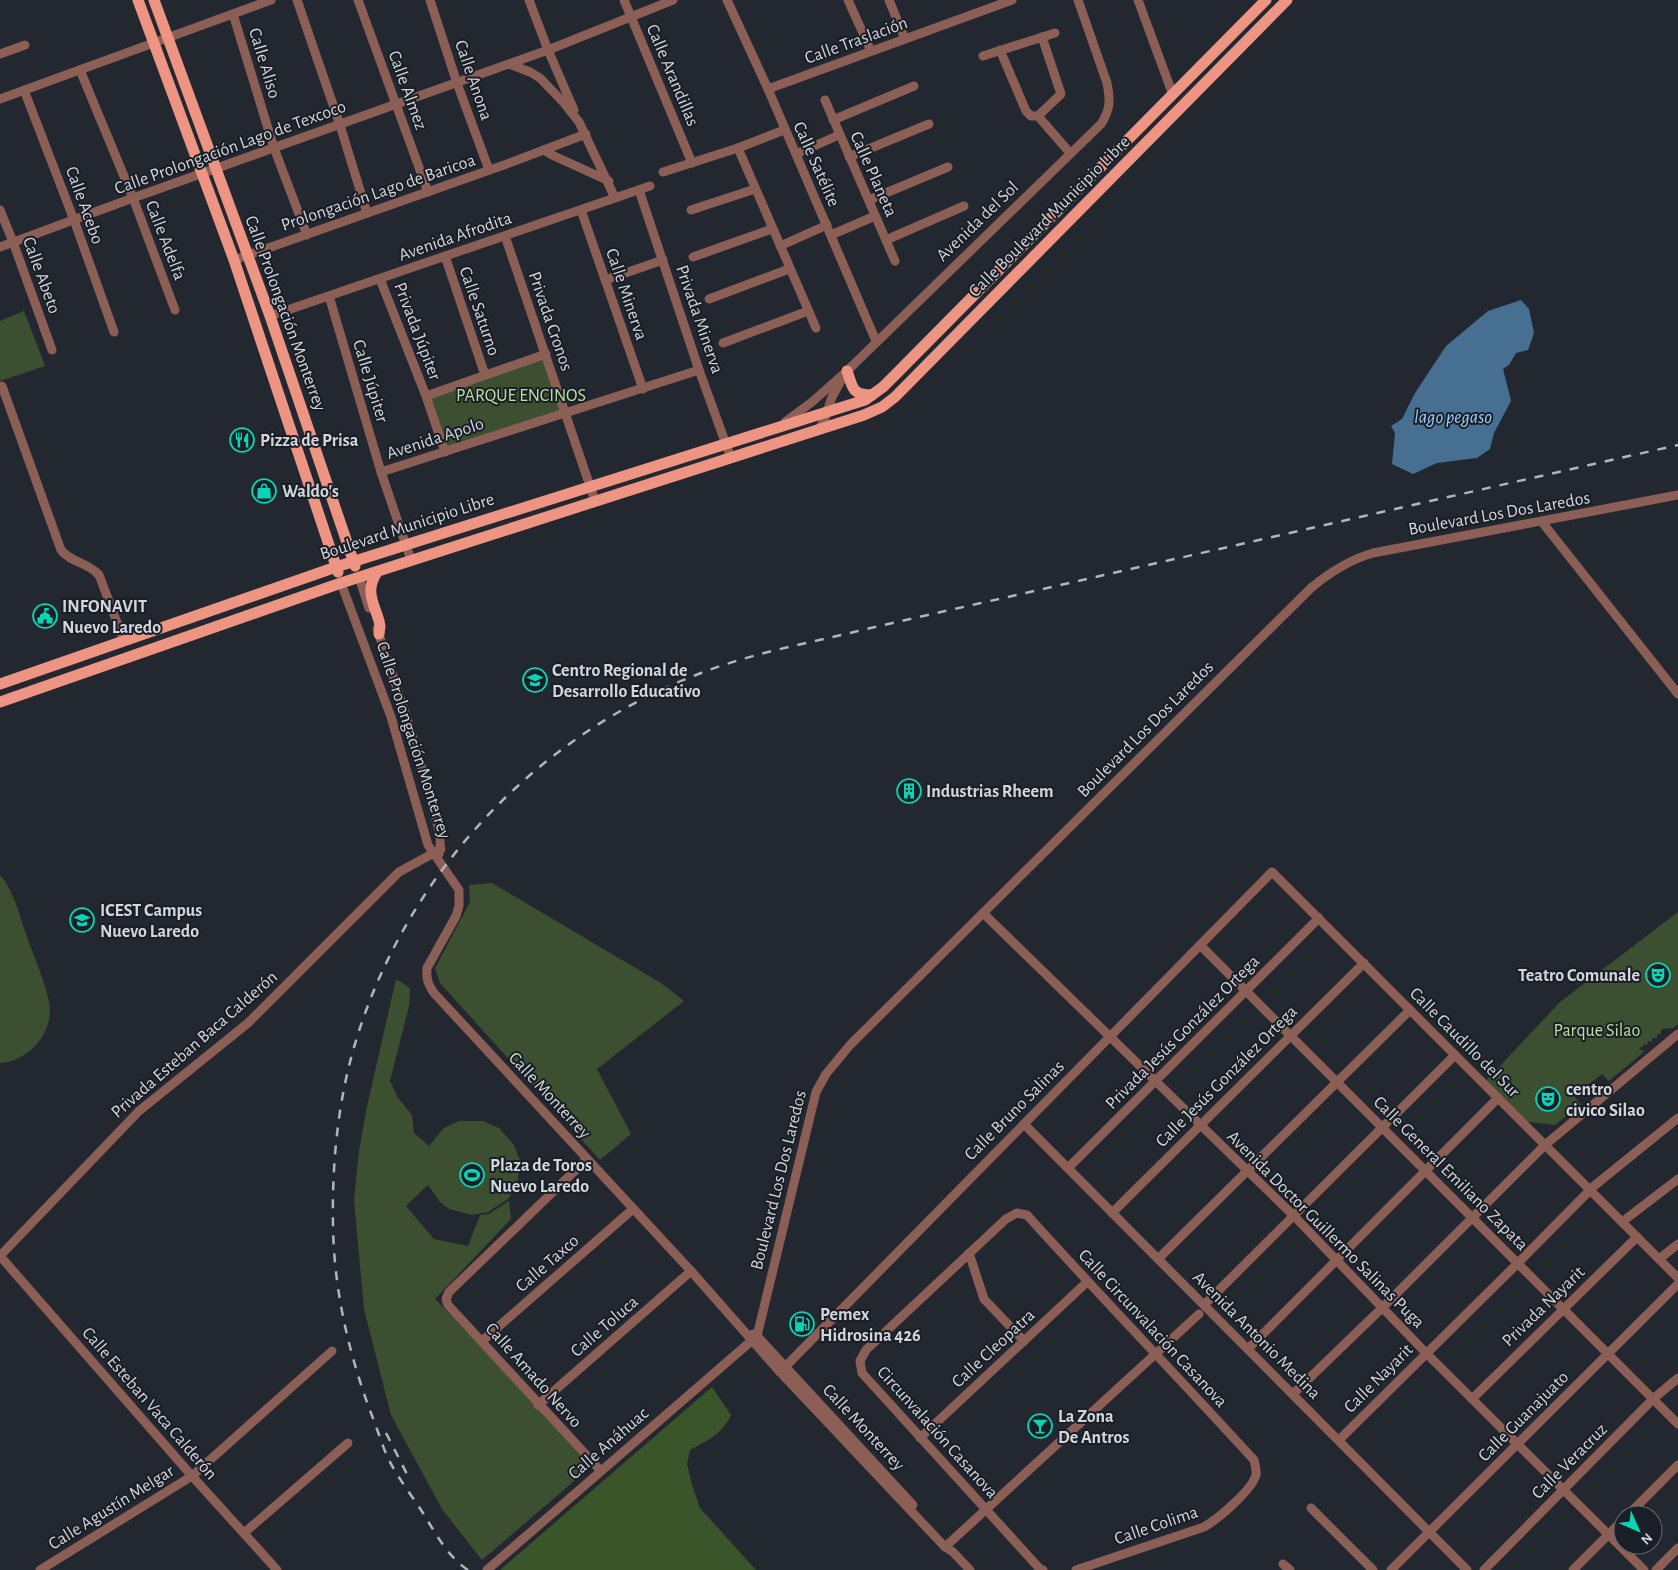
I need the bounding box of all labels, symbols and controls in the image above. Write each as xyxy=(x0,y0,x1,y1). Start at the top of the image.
street label: Calle Traslación xyxy=(802,14,910,68)
street label: Calle Arandillas xyxy=(643,22,702,129)
street label: Calle Aliso xyxy=(245,26,283,101)
street label: Calle Anona xyxy=(451,38,495,123)
street label: Calle Almez xyxy=(384,48,430,132)
street label: Calle Prolongación Lago de Texcoco xyxy=(112,98,349,198)
street label: Calle Satélite xyxy=(789,119,843,209)
street label: Calle Planeta xyxy=(846,129,900,220)
street label: Calle Boulevard Municipio Libre xyxy=(966,133,1134,301)
street label: Prolongación Lago de Baricoa xyxy=(279,151,478,235)
street label: Calle Acebo xyxy=(62,164,106,247)
street label: Avenida del Sol xyxy=(933,178,1022,265)
street label: Calle Adelfa xyxy=(142,198,188,283)
street label: Avenida Afrodita xyxy=(397,209,514,265)
street label: Calle Prolongación Monterrey xyxy=(241,213,329,414)
street label: Calle Abeto xyxy=(19,235,63,316)
street label: Calle Minerva xyxy=(602,246,650,342)
street label: Privada Minerva xyxy=(672,263,726,376)
street label: Calle Saturno xyxy=(455,264,503,358)
street label: Privada Cronos xyxy=(525,269,575,373)
street label: Privada Júpiter xyxy=(390,280,444,383)
street label: Calle Júpiter xyxy=(349,338,391,425)
park label: PARQUE ENCINOS xyxy=(456,387,586,405)
water label: lago pegaso xyxy=(1414,408,1492,427)
street label: Avenida Apolo xyxy=(384,415,486,463)
restaurant icon: Pizza de Prisa xyxy=(229,427,255,453)
place label: Pizza de Prisa xyxy=(260,432,359,450)
shop icon: Waldo's xyxy=(251,478,277,504)
place label: Waldo's xyxy=(282,483,339,501)
street label: Boulevard Los Dos Laredos xyxy=(1407,489,1591,539)
street label: Boulevard Municipio Libre xyxy=(318,490,497,564)
place label: INFONAVIT Nuevo Laredo xyxy=(62,598,161,637)
public building icon: INFONAVIT Nuevo Laredo xyxy=(32,603,58,629)
street label: Calle Prolongación Monterrey xyxy=(373,639,454,841)
street label: Boulevard Los Dos Laredos xyxy=(1074,658,1217,801)
place label: Centro Regional de Desarrollo Educativo xyxy=(552,662,701,701)
school or university icon: Centro Regional de Desarrollo Educativo xyxy=(522,667,548,693)
building icon: Industrias Rheem xyxy=(896,778,922,804)
place label: Industrias Rheem xyxy=(926,783,1053,801)
place label: ICEST Campus Nuevo Laredo xyxy=(100,902,202,941)
school or university icon: ICEST Campus Nuevo Laredo xyxy=(69,907,95,933)
street label: Privada Jesús González Ortega xyxy=(1102,952,1263,1113)
theatre icon: Teatro Comunale xyxy=(1645,962,1671,988)
place label: Teatro Comunale xyxy=(1518,967,1640,985)
street label: Privada Esteban Baca Calderón xyxy=(108,968,281,1122)
street label: Calle Caudillo del Sur xyxy=(1406,984,1523,1101)
street label: Calle Jesús González Ortega xyxy=(1153,1003,1301,1151)
park label: Parque Silao xyxy=(1554,1022,1641,1040)
street label: Calle Monterrey xyxy=(505,1049,594,1143)
street label: Calle Bruno Salinas xyxy=(961,1057,1068,1164)
place label: centro civico Silao xyxy=(1566,1081,1645,1120)
theatre icon: centro civico Silao xyxy=(1535,1086,1561,1112)
street label: Boulevard Los Dos Laredos xyxy=(748,1089,810,1272)
street label: Calle General Emiliano Zapata xyxy=(1370,1093,1531,1254)
street label: Avenida Doctor Guillermo Salinas Puga xyxy=(1223,1127,1428,1332)
place label: Plaza de Toros Nuevo Laredo xyxy=(490,1157,592,1196)
sports icon: Plaza de Toros Nuevo Laredo xyxy=(459,1162,485,1188)
street label: Calle Taxco xyxy=(513,1232,583,1296)
street label: Calle Circunvalación Casanova xyxy=(1074,1246,1230,1411)
street label: Privada Nayarit xyxy=(1499,1263,1589,1350)
street label: Avenida Antonio Medina xyxy=(1189,1268,1324,1403)
street label: Calle Toluca xyxy=(567,1293,642,1361)
place label: Pemex Hidrosina 426 xyxy=(820,1306,921,1345)
street label: Calle Cleopatra xyxy=(949,1306,1039,1391)
fuel station icon: Pemex Hidrosina 426 xyxy=(789,1311,815,1337)
street label: Calle Amado Nervo xyxy=(482,1320,585,1432)
street label: Calle Esteban Vaca Calderón xyxy=(78,1324,220,1483)
street label: Calle Nayarit xyxy=(1341,1341,1417,1417)
street label: Circunvalación Casanova xyxy=(873,1363,1001,1502)
street label: Calle Guanajuato xyxy=(1475,1368,1573,1465)
street label: Calle Monterrey xyxy=(819,1381,908,1475)
street label: Calle Anáhuac xyxy=(565,1404,652,1483)
place label: La Zona De Antros xyxy=(1058,1408,1129,1447)
bar icon: La Zona De Antros xyxy=(1027,1413,1053,1439)
street label: Calle Veracruz xyxy=(1528,1420,1611,1503)
street label: Calle Agustín Melgar xyxy=(46,1462,178,1554)
street label: Calle Colima xyxy=(1112,1503,1200,1549)
north arrow xyxy=(1613,1505,1663,1555)
text: N xyxy=(1638,1530,1655,1547)

